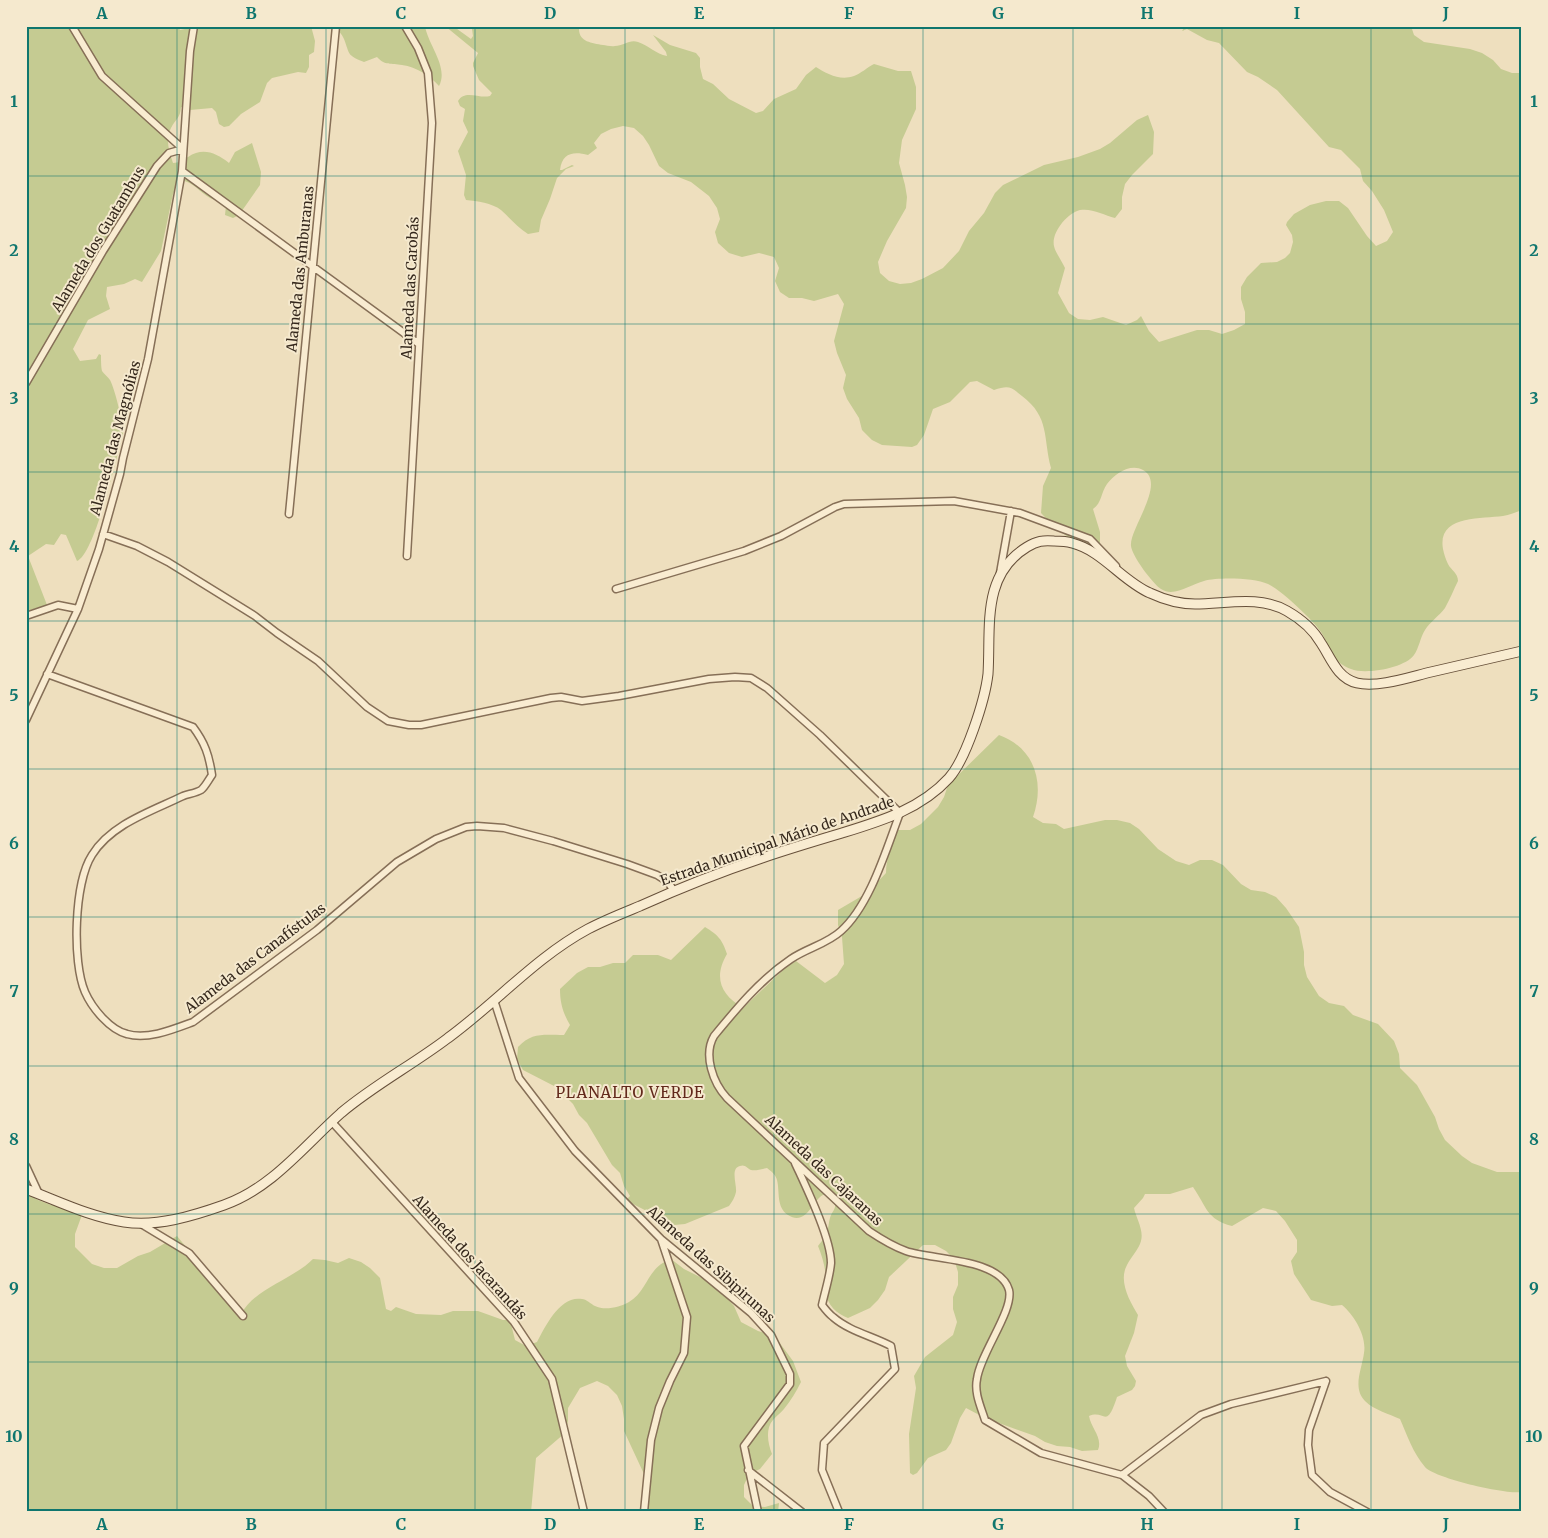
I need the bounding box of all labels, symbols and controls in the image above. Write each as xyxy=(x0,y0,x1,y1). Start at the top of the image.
text: A xyxy=(95,3,108,23)
text: B xyxy=(245,3,257,23)
text: C xyxy=(396,3,406,23)
text: D xyxy=(544,3,556,23)
text: E xyxy=(694,3,705,23)
text: F xyxy=(844,3,854,23)
text: G xyxy=(992,3,1004,23)
text: H xyxy=(1140,3,1154,23)
text: I xyxy=(1294,3,1300,23)
text: J xyxy=(1442,3,1449,23)
text: 1 xyxy=(10,91,18,111)
text: 1 xyxy=(1530,91,1538,111)
street label: Alameda dos Guatambus xyxy=(47,163,149,316)
street label: Alameda das Amburanas xyxy=(282,185,318,354)
street label: Alameda das Carobás xyxy=(397,216,423,361)
text: 2 xyxy=(9,240,19,260)
text: 2 xyxy=(1529,240,1539,260)
street label: Alameda das Magnólias xyxy=(85,358,144,518)
text: 3 xyxy=(9,388,19,408)
text: 3 xyxy=(1529,388,1539,408)
text: 4 xyxy=(9,536,19,556)
text: 4 xyxy=(1529,536,1539,556)
text: 5 xyxy=(9,685,19,705)
text: 5 xyxy=(1529,685,1539,705)
street label: Estrada Municipal Mário de Andrade xyxy=(658,792,896,890)
text: 6 xyxy=(9,833,19,853)
text: 6 xyxy=(1529,833,1539,853)
street label: Alameda das Canafístulas xyxy=(180,899,329,1018)
text: 7 xyxy=(9,981,19,1001)
text: 7 xyxy=(1529,981,1539,1001)
district label: PLANALTO VERDE xyxy=(555,1083,705,1102)
street label: Alameda das Cajaranas xyxy=(761,1110,887,1229)
text: 8 xyxy=(9,1129,19,1149)
text: 8 xyxy=(1529,1129,1539,1149)
street label: Alameda dos Jacarandás xyxy=(408,1190,531,1323)
street label: Alameda das Sibipirunas xyxy=(643,1201,779,1326)
text: 9 xyxy=(9,1278,19,1298)
text: 9 xyxy=(1529,1278,1539,1298)
text: 10 xyxy=(5,1426,23,1446)
text: 10 xyxy=(1525,1426,1543,1446)
text: A xyxy=(95,1514,108,1534)
text: B xyxy=(245,1514,257,1534)
text: C xyxy=(396,1514,406,1534)
text: D xyxy=(544,1514,556,1534)
text: E xyxy=(694,1514,705,1534)
text: F xyxy=(844,1514,854,1534)
text: G xyxy=(992,1514,1004,1534)
text: H xyxy=(1140,1514,1154,1534)
text: I xyxy=(1294,1514,1300,1534)
text: J xyxy=(1442,1514,1449,1534)

